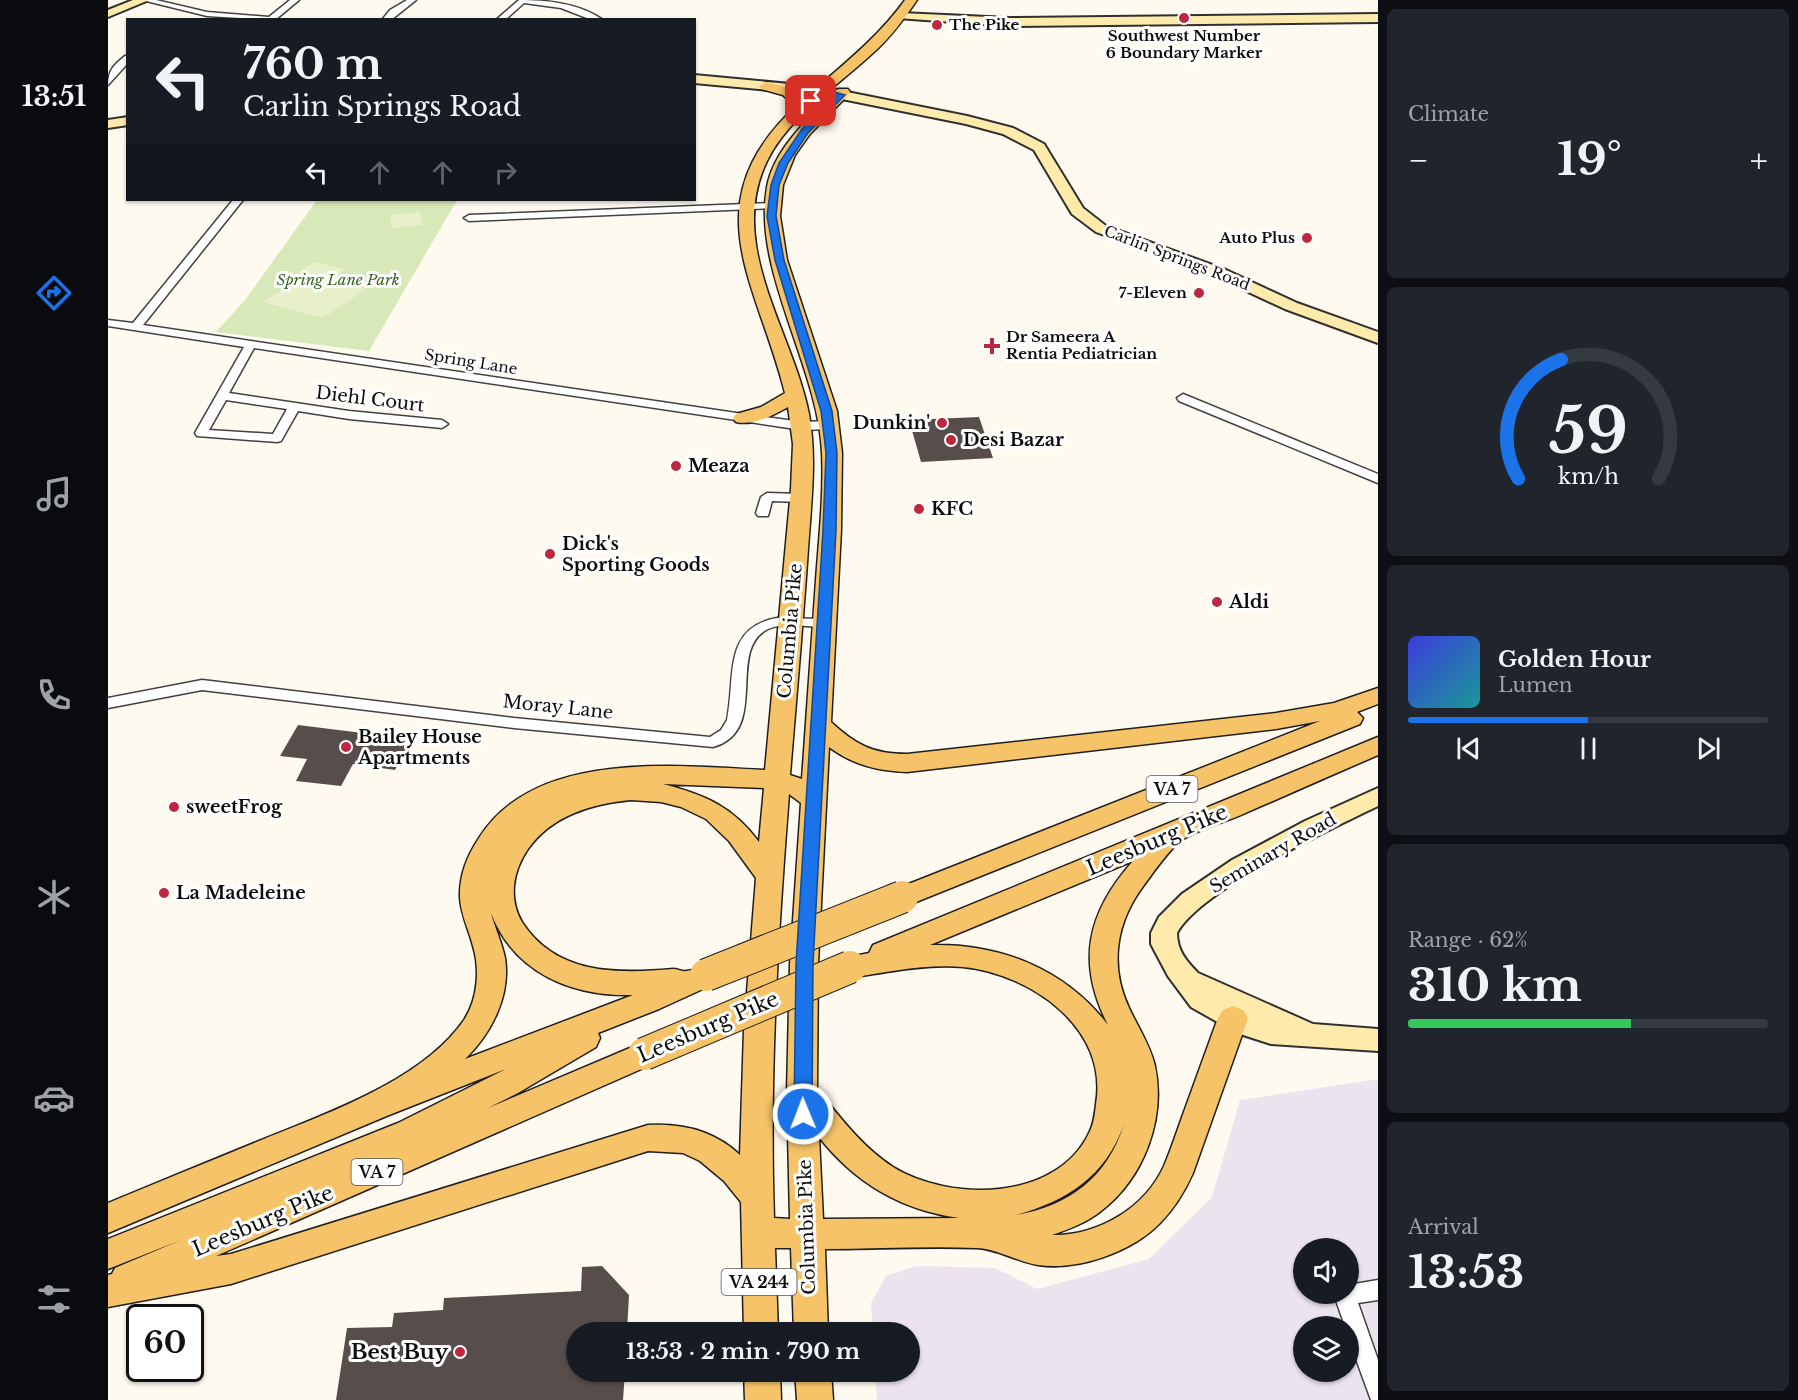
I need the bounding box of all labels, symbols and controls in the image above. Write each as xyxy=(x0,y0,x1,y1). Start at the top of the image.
marker: Southwest Number 6 Boundary Marker xyxy=(1177,11,1191,25)
place label: The Pike xyxy=(949,15,1020,34)
marker: The Pike xyxy=(930,18,944,32)
place label: Southwest Number 6 Boundary Marker xyxy=(1106,26,1263,62)
text: 760 m xyxy=(243,38,382,90)
icon: left xyxy=(144,42,222,120)
pin xyxy=(785,75,836,126)
text: 13:51 xyxy=(22,80,86,113)
icon: arrive xyxy=(794,84,827,117)
text: Carlin Springs Road xyxy=(243,90,521,123)
text: Climate xyxy=(1408,102,1489,126)
text: 19° xyxy=(1557,131,1622,187)
text: − xyxy=(1408,140,1429,181)
text: + xyxy=(1750,140,1768,181)
icon: left xyxy=(300,156,333,189)
icon: ahead xyxy=(363,156,396,189)
icon: ahead xyxy=(426,156,459,189)
icon: right xyxy=(489,156,522,189)
street label: Carlin Springs Road xyxy=(1102,221,1253,294)
place label: Auto Plus xyxy=(1218,228,1295,247)
marker: Auto Plus xyxy=(1300,231,1314,245)
park label: Spring Lane Park xyxy=(276,270,400,289)
icon: directions xyxy=(33,272,75,314)
place label: 7-Eleven xyxy=(1119,283,1187,302)
marker: 7-Eleven xyxy=(1192,286,1206,300)
place label: Dr Sameera A Rentia Pediatrician xyxy=(1006,327,1157,363)
marker: Dr Sameera A Rentia Pediatrician xyxy=(983,337,1001,355)
street label: Spring Lane xyxy=(423,345,519,378)
street label: Diehl Court xyxy=(314,381,426,417)
text: 59 xyxy=(1548,392,1628,470)
place label: Dunkin' xyxy=(853,412,930,434)
marker: Dunkin' xyxy=(935,416,949,430)
place label: Desi Bazar xyxy=(963,429,1064,451)
marker: Desi Bazar xyxy=(944,433,958,447)
place label: Meaza xyxy=(688,455,750,477)
marker: Meaza xyxy=(669,459,683,473)
text: km/h xyxy=(1558,463,1619,490)
icon: music xyxy=(33,473,75,515)
place label: KFC xyxy=(931,498,973,520)
marker: KFC xyxy=(912,502,926,516)
place label: Dick's Sporting Goods xyxy=(562,533,710,576)
marker: Dick's Sporting Goods xyxy=(543,547,557,561)
street label: Columbia Pike xyxy=(773,563,807,699)
place label: Aldi xyxy=(1228,591,1269,613)
marker: Aldi xyxy=(1210,595,1224,609)
text: Golden Hour xyxy=(1498,646,1651,673)
text: Lumen xyxy=(1498,673,1573,697)
icon: phone xyxy=(33,674,75,716)
street label: Moray Lane xyxy=(502,690,614,724)
place label: Bailey House Apartments xyxy=(357,726,482,769)
icon: previous xyxy=(1452,732,1485,765)
icon: pause xyxy=(1572,732,1605,765)
icon: next xyxy=(1692,732,1725,765)
marker: Bailey House Apartments xyxy=(339,740,353,754)
road number: VA 7 xyxy=(1146,776,1198,802)
place label: sweetFrog xyxy=(186,796,283,818)
street label: Leesburg Pike xyxy=(1082,799,1232,881)
marker: sweetFrog xyxy=(167,800,181,814)
street label: Seminary Road xyxy=(1206,808,1340,898)
icon: climate xyxy=(33,876,75,918)
place label: La Madeleine xyxy=(176,882,306,904)
marker: La Madeleine xyxy=(157,886,171,900)
text: Range · 62% xyxy=(1408,928,1528,952)
text: 310 km xyxy=(1408,957,1582,1013)
street label: Leesburg Pike xyxy=(633,986,783,1068)
icon: car xyxy=(33,1077,75,1119)
position arrow xyxy=(771,1082,835,1146)
road number: VA 7 xyxy=(352,1159,402,1185)
street label: Columbia Pike xyxy=(794,1159,820,1295)
street label: Leesburg Pike xyxy=(188,1180,338,1262)
text: Arrival xyxy=(1408,1215,1479,1239)
map controls xyxy=(1293,1238,1359,1382)
button: sound xyxy=(1293,1238,1359,1304)
text: 13:53 xyxy=(1408,1244,1525,1300)
road number: VA 244 xyxy=(722,1269,796,1295)
icon: filters xyxy=(33,1278,75,1320)
speed limit sign: 60 xyxy=(126,1304,204,1382)
button: layers xyxy=(1293,1316,1359,1382)
text: 13:53 · 2 min · 790 m xyxy=(626,1338,860,1365)
place label: Best Buy xyxy=(351,1339,448,1365)
marker: Best Buy xyxy=(453,1345,467,1359)

